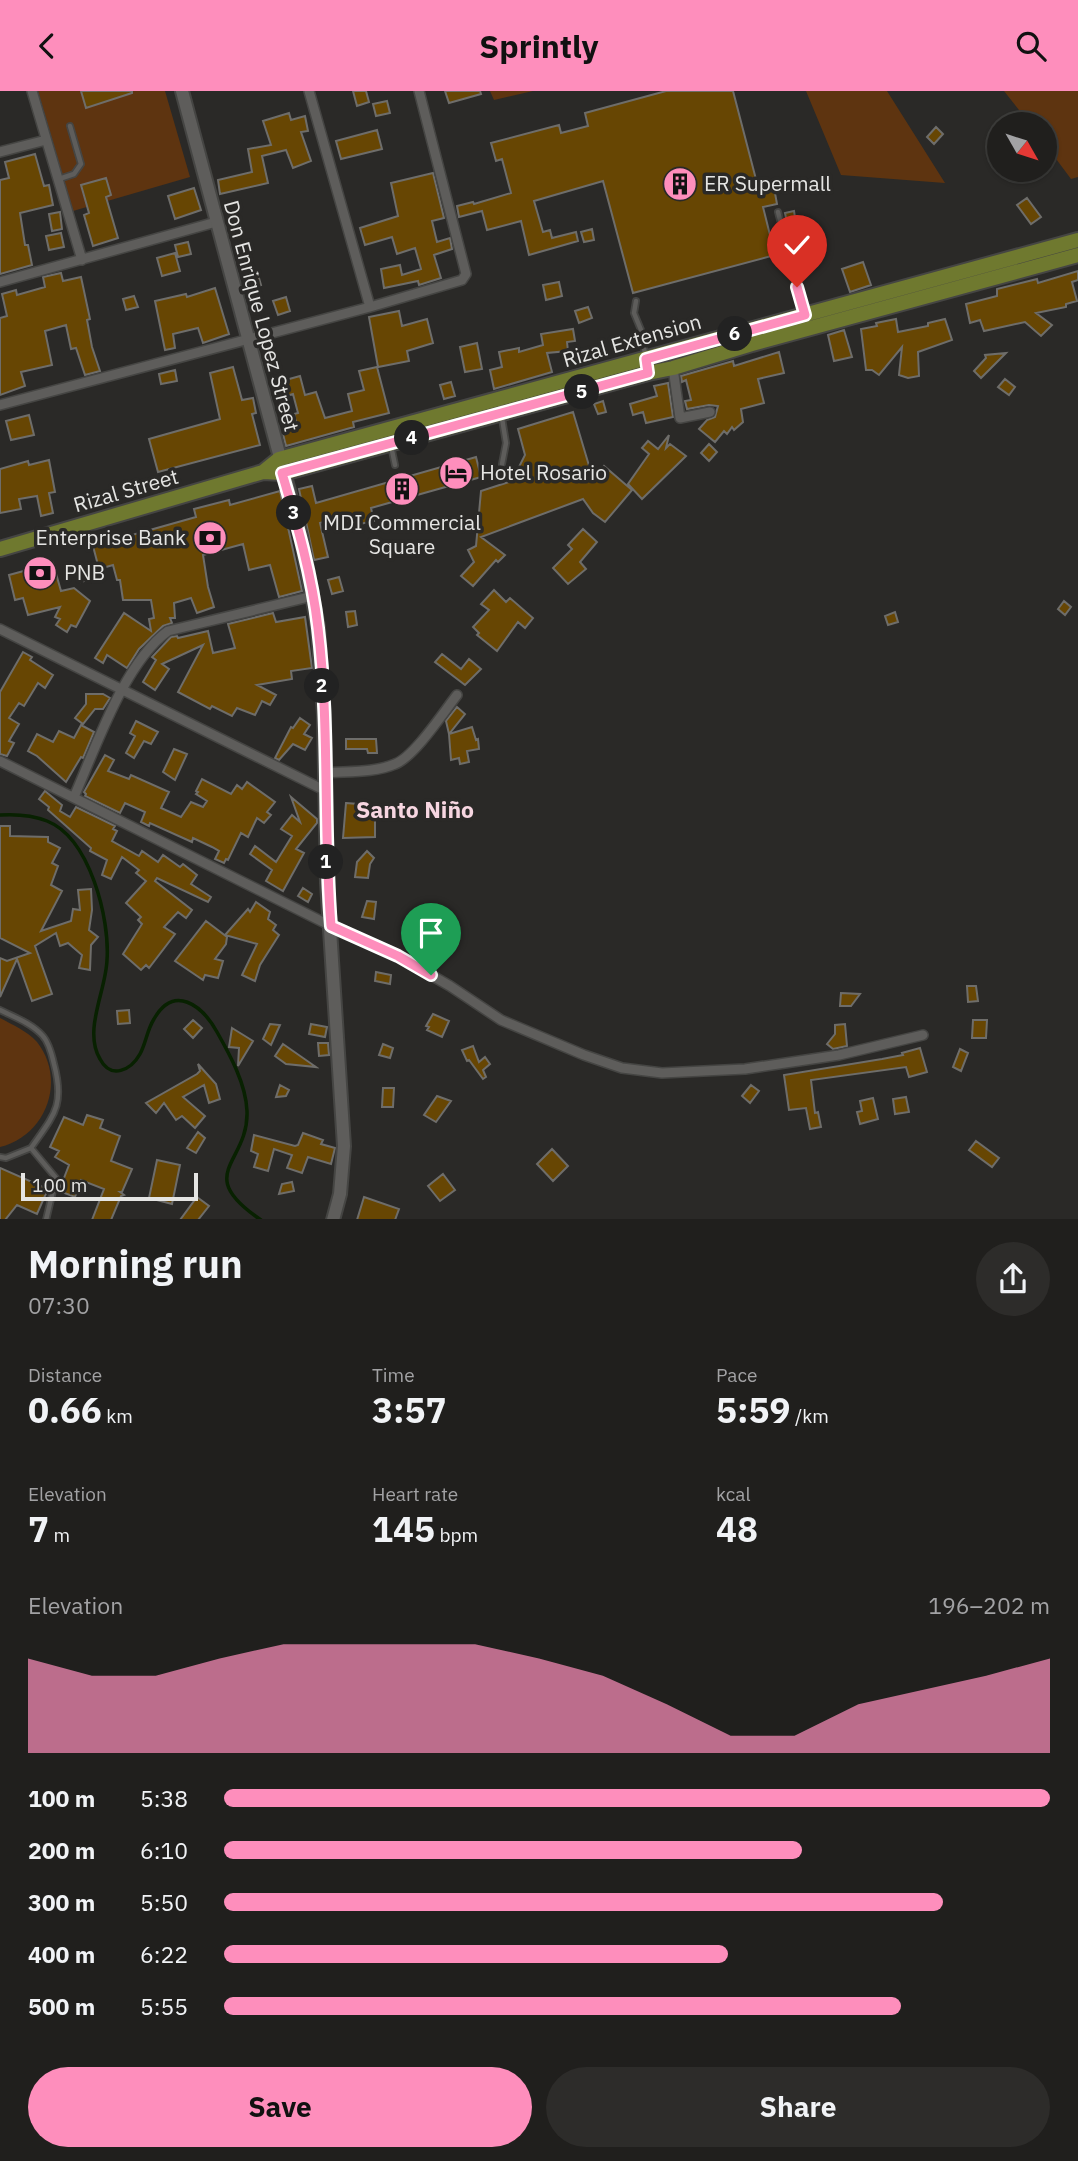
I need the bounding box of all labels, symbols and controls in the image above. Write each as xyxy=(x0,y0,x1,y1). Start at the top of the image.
text: Sprintly xyxy=(479,25,599,67)
icon: back xyxy=(28,27,66,65)
icon: search xyxy=(1012,27,1050,65)
north arrow xyxy=(987,112,1057,182)
map controls xyxy=(987,112,1057,182)
building icon: ER Supermall xyxy=(661,165,699,203)
place label: ER Supermall xyxy=(704,169,831,197)
street label: Don Enrique Lopez Street xyxy=(218,197,306,435)
pin xyxy=(767,215,827,287)
icon: check xyxy=(778,226,816,264)
street label: Rizal Extension xyxy=(559,307,704,373)
pin: 6 xyxy=(718,317,752,351)
text: 6 xyxy=(729,321,740,345)
pin: 5 xyxy=(564,375,600,409)
text: 5 xyxy=(576,379,587,403)
pin: 4 xyxy=(394,421,430,455)
text: 4 xyxy=(406,425,417,449)
hotel icon: Hotel Rosario xyxy=(437,454,475,492)
place label: Hotel Rosario xyxy=(480,458,607,486)
street label: Rizal Street xyxy=(70,462,181,518)
building icon: MDI Commercial Square xyxy=(383,470,421,508)
pin: 3 xyxy=(276,495,312,531)
text: 3 xyxy=(288,500,299,524)
place label: MDI Commercial Square xyxy=(323,508,481,560)
bank icon: Enterprise Bank xyxy=(191,519,229,557)
place label: Enterprise Bank xyxy=(36,523,186,551)
bank icon: PNB xyxy=(21,554,59,592)
place label: PNB xyxy=(64,558,105,586)
pin: 2 xyxy=(304,669,340,703)
text: 2 xyxy=(316,673,327,697)
district label: Santo Niño xyxy=(356,794,474,824)
pin: 1 xyxy=(308,845,344,879)
text: 1 xyxy=(320,849,331,873)
pin xyxy=(401,903,461,975)
icon: arrive xyxy=(412,914,450,952)
scale bar xyxy=(21,1171,198,1202)
text: 100 m xyxy=(32,1173,87,1197)
text: Morning run xyxy=(28,1239,243,1288)
button: share xyxy=(976,1242,1050,1316)
text: 07:30 xyxy=(28,1290,90,1320)
text: Distance xyxy=(28,1363,102,1387)
text: Time xyxy=(372,1363,415,1387)
text: Pace xyxy=(716,1363,757,1387)
text: 0.66 xyxy=(28,1387,102,1433)
text: 3:57 xyxy=(372,1387,447,1433)
text: 5:59 xyxy=(716,1387,791,1433)
text: km xyxy=(102,1404,133,1428)
text: /km xyxy=(791,1404,829,1428)
text: Elevation xyxy=(28,1482,107,1506)
text: Heart rate xyxy=(372,1482,458,1506)
text: kcal xyxy=(716,1482,751,1506)
text: 7 xyxy=(28,1506,49,1552)
text: 145 xyxy=(372,1506,435,1552)
text: 48 xyxy=(716,1506,758,1552)
text: m xyxy=(49,1523,70,1547)
text: bpm xyxy=(435,1523,478,1547)
text: Elevation xyxy=(28,1590,123,1620)
text: 196–202 m xyxy=(928,1590,1050,1620)
text: 100 m xyxy=(28,1783,95,1813)
text: 5:38 xyxy=(140,1783,188,1813)
text: 200 m xyxy=(28,1835,95,1865)
text: 6:10 xyxy=(140,1835,188,1865)
text: 300 m xyxy=(28,1887,95,1917)
text: 5:50 xyxy=(140,1887,188,1917)
text: 400 m xyxy=(28,1939,95,1969)
text: 6:22 xyxy=(140,1939,188,1969)
text: 500 m xyxy=(28,1991,95,2021)
text: 5:55 xyxy=(140,1991,188,2021)
button: Save xyxy=(28,2067,532,2147)
button: Share xyxy=(546,2067,1050,2147)

